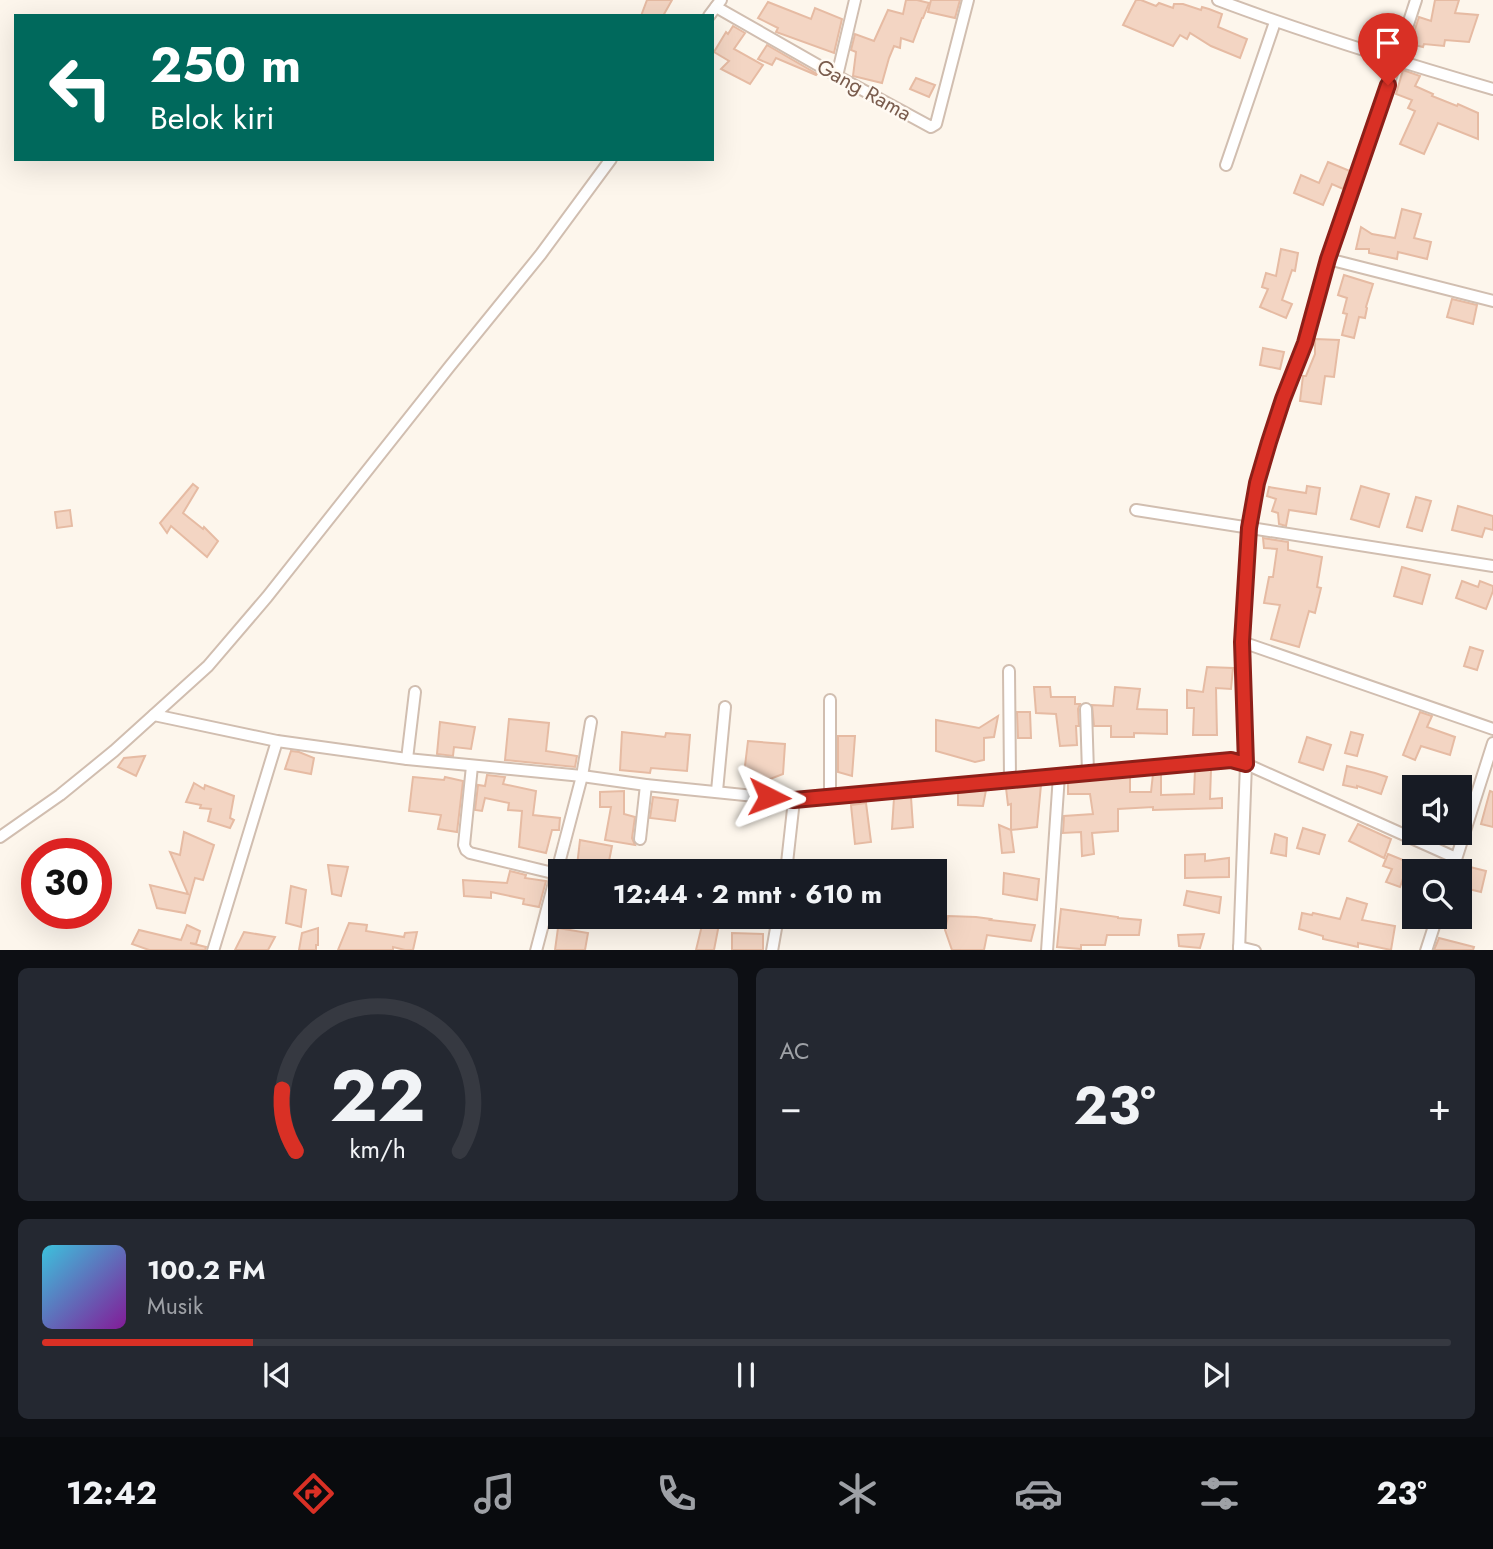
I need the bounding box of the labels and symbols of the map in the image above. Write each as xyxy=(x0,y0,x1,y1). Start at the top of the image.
pin xyxy=(1358,13,1418,85)
street label: Gang Rama xyxy=(811,52,917,128)
position arrow xyxy=(732,760,806,834)
speed limit sign: 30 xyxy=(21,838,112,929)

